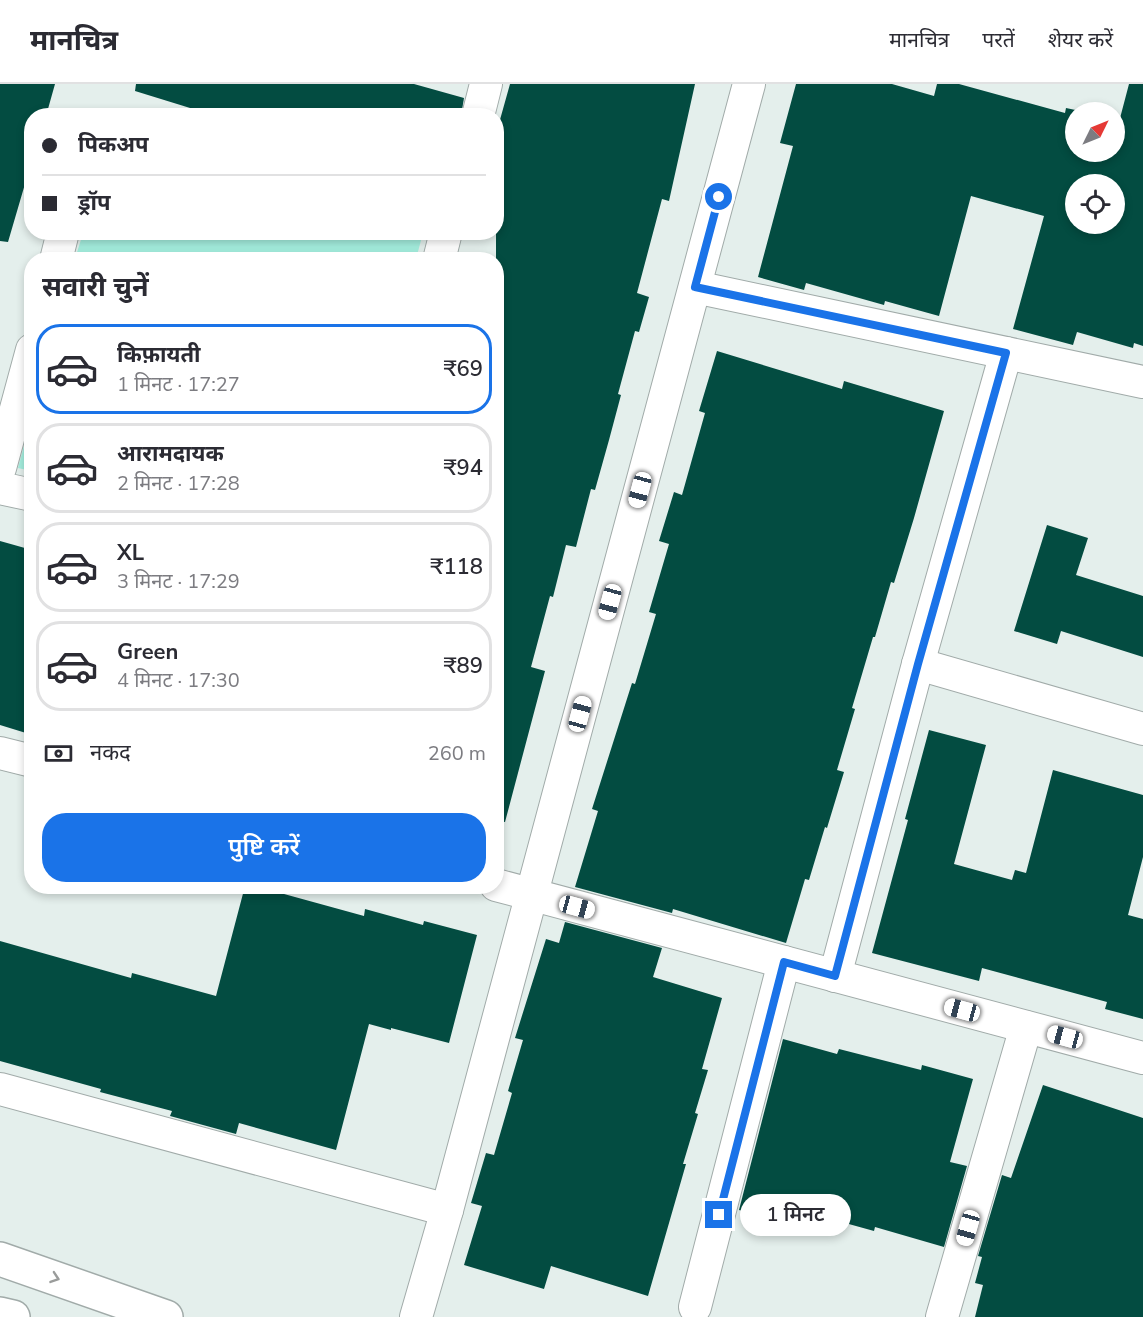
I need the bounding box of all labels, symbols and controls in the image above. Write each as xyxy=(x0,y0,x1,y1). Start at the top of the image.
text: मानचित्र xyxy=(30,22,118,60)
text: मानचित्र xyxy=(889,26,949,54)
text: परतें xyxy=(982,26,1015,54)
text: शेयर करें xyxy=(1048,26,1113,54)
north arrow xyxy=(1065,102,1125,162)
map controls xyxy=(1065,102,1125,234)
text: पिकअप xyxy=(78,130,149,160)
button: locate xyxy=(1065,174,1125,234)
route start xyxy=(705,183,732,210)
text: ड्रॉप xyxy=(78,188,111,218)
text: सवारी चुनें xyxy=(42,269,149,306)
text: किफ़ायती xyxy=(117,340,201,370)
icon: car xyxy=(45,342,99,396)
text: ₹69 xyxy=(443,354,483,384)
text: 1 मिनट · 17:27 xyxy=(117,371,240,398)
text: आरामदायक xyxy=(117,439,224,469)
icon: car xyxy=(45,441,99,495)
text: ₹94 xyxy=(443,453,483,483)
text: 2 मिनट · 17:28 xyxy=(117,470,240,497)
car xyxy=(627,470,653,510)
text: XL xyxy=(117,538,144,568)
icon: car xyxy=(45,540,99,594)
text: ₹118 xyxy=(430,552,483,582)
text: 3 मिनट · 17:29 xyxy=(117,568,240,595)
car xyxy=(597,582,623,622)
text: Green xyxy=(117,637,178,667)
icon: car xyxy=(45,639,99,693)
text: ₹89 xyxy=(443,651,483,681)
text: 4 मिनट · 17:30 xyxy=(117,667,240,694)
car xyxy=(567,694,593,734)
icon: cash xyxy=(42,737,75,770)
text: नकद xyxy=(90,738,131,768)
text: 260 m xyxy=(428,740,486,767)
button: पुष्टि करें xyxy=(42,813,486,882)
car xyxy=(557,894,597,920)
car xyxy=(942,997,982,1023)
car xyxy=(1045,1024,1085,1050)
callout: 1 मिनट xyxy=(740,1194,851,1236)
route end xyxy=(705,1201,732,1228)
text: 1 मिनट xyxy=(767,1201,824,1228)
car xyxy=(954,1208,982,1248)
one-way arrow xyxy=(49,1271,60,1284)

